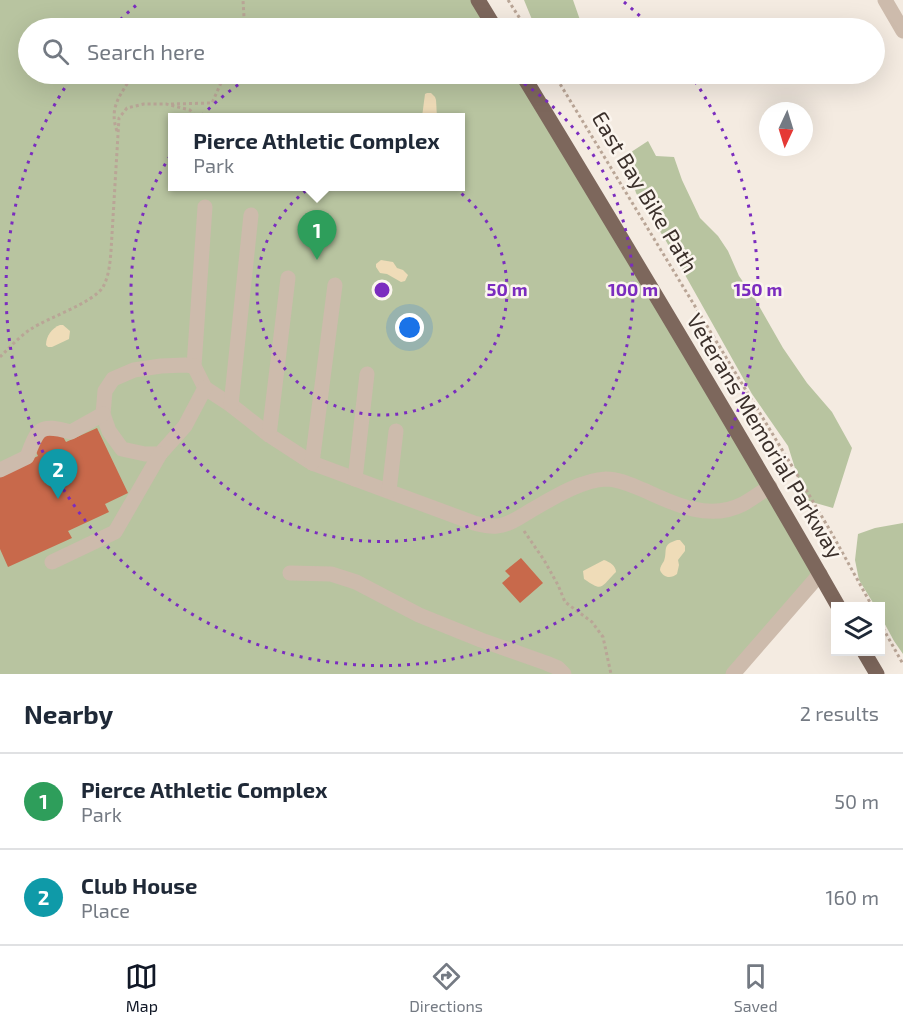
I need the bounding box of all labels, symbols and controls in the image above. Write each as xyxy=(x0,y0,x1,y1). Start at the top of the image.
search box xyxy=(18,18,885,84)
icon: search xyxy=(39,35,72,68)
text: Search here xyxy=(87,38,205,64)
north arrow xyxy=(759,102,813,156)
street label: East Bay Bike Path xyxy=(587,106,704,277)
popup xyxy=(168,113,465,191)
text: Pierce Athletic Complex xyxy=(193,127,440,153)
text: Park xyxy=(193,153,234,177)
pin: 1 xyxy=(298,210,336,260)
text: 50 m xyxy=(486,278,528,300)
text: 100 m xyxy=(608,278,658,300)
text: 150 m xyxy=(734,278,782,300)
centre of rings xyxy=(372,280,392,300)
street label: Veterans Memorial Parkway xyxy=(682,308,850,563)
your location xyxy=(395,313,424,342)
pin: 2 xyxy=(38,450,78,499)
map controls xyxy=(831,602,885,656)
button: layers xyxy=(831,602,885,656)
text: Nearby xyxy=(24,698,113,729)
text: 2 results xyxy=(800,701,879,725)
text: Pierce Athletic Complex xyxy=(81,776,328,802)
text: 1 xyxy=(39,789,48,813)
text: 50 m xyxy=(834,789,879,813)
text: Park xyxy=(81,802,122,826)
text: Club House xyxy=(81,872,197,898)
text: 2 xyxy=(38,885,49,909)
text: 160 m xyxy=(826,885,879,909)
text: Place xyxy=(81,898,130,922)
tab: Map xyxy=(125,960,158,1015)
tab: Directions xyxy=(409,960,483,1015)
tab: Saved xyxy=(734,960,778,1015)

